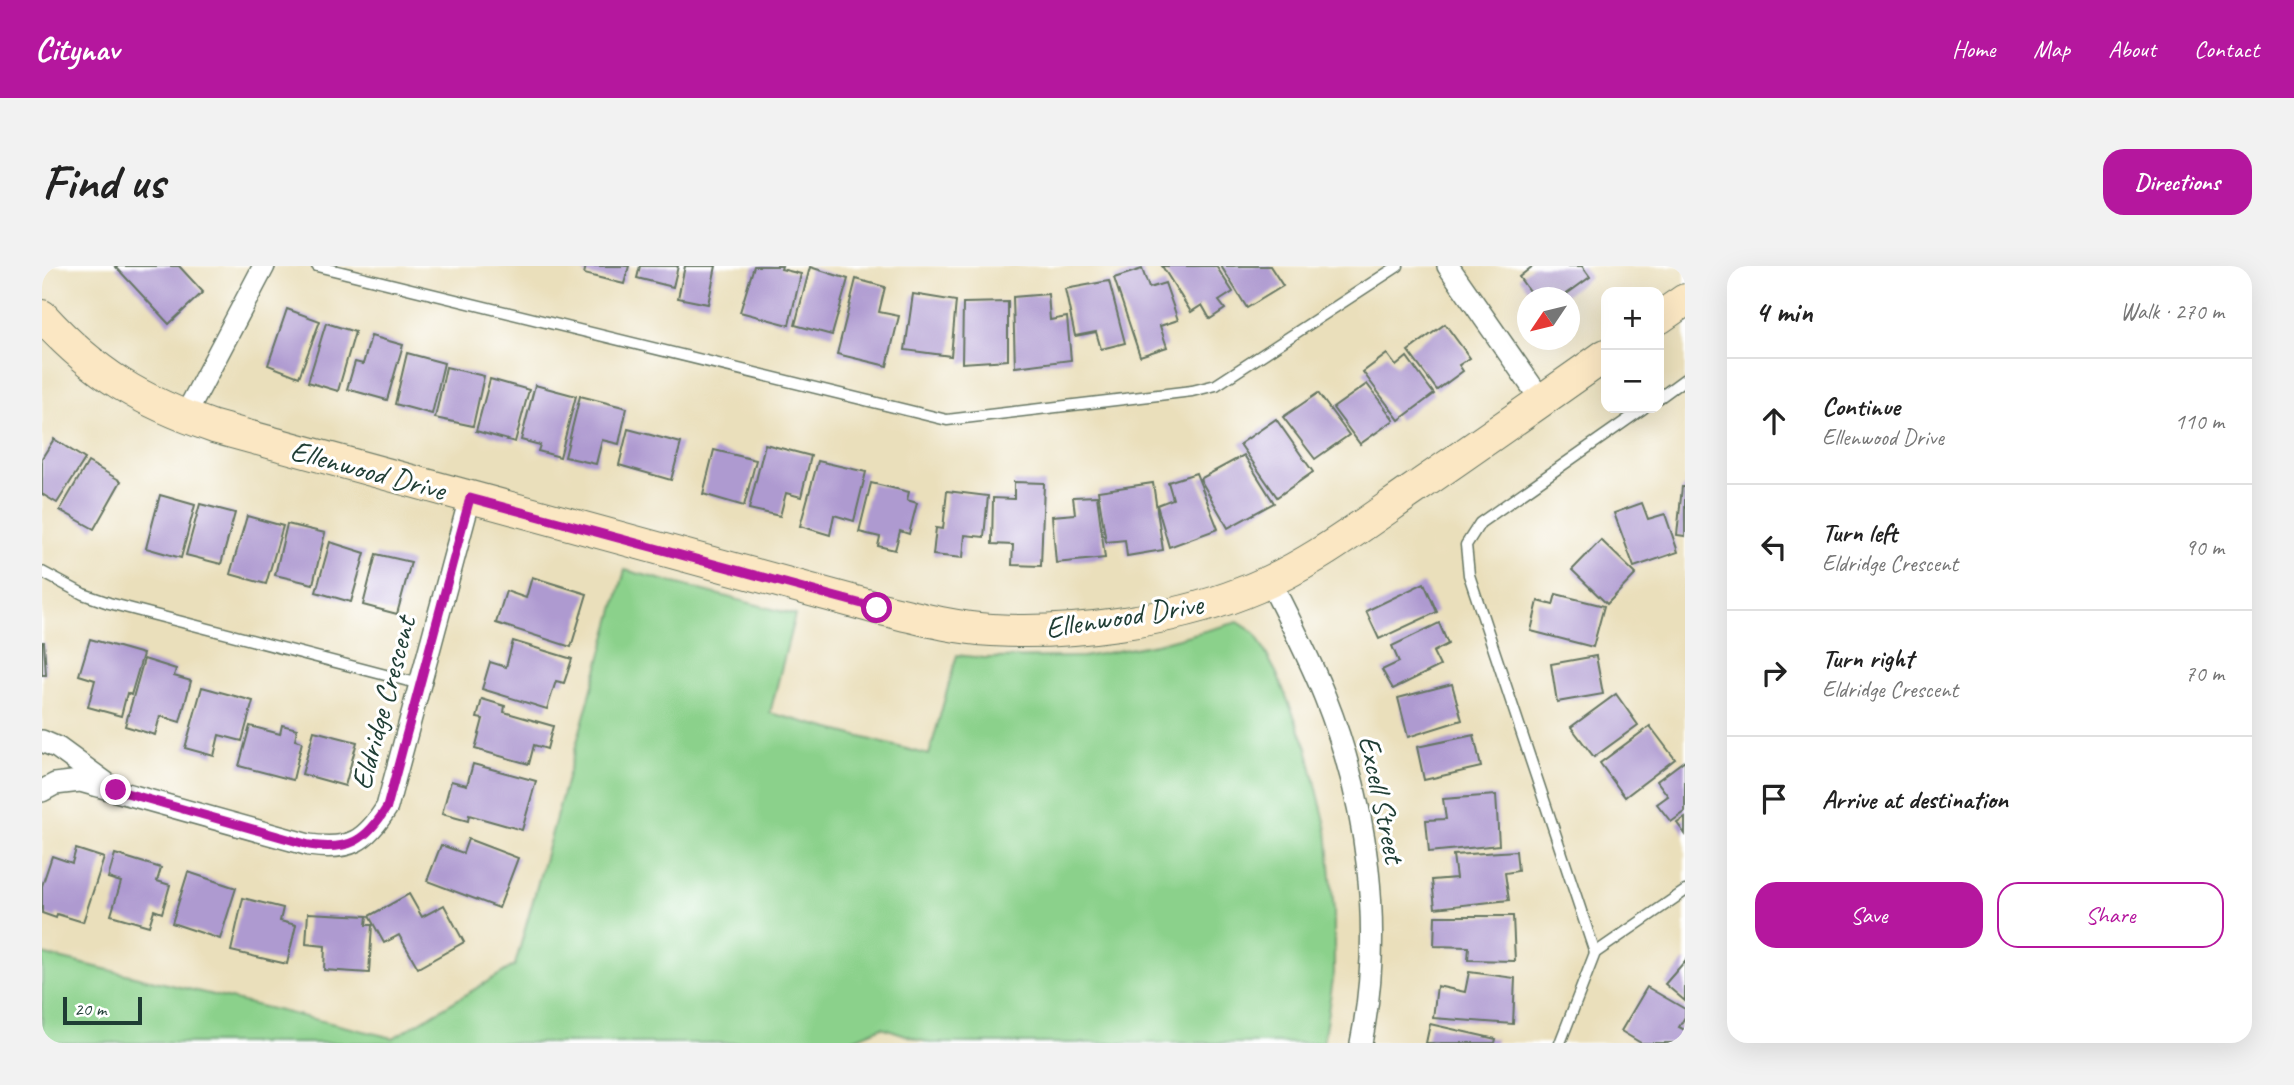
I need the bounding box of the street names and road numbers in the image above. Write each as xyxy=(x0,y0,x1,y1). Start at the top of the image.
street label: Ellenwood Drive xyxy=(286,431,452,509)
street label: Ellenwood Drive xyxy=(1043,584,1208,647)
street label: Eldridge Crescent xyxy=(342,610,425,794)
street label: Excell Street xyxy=(1350,732,1415,869)

